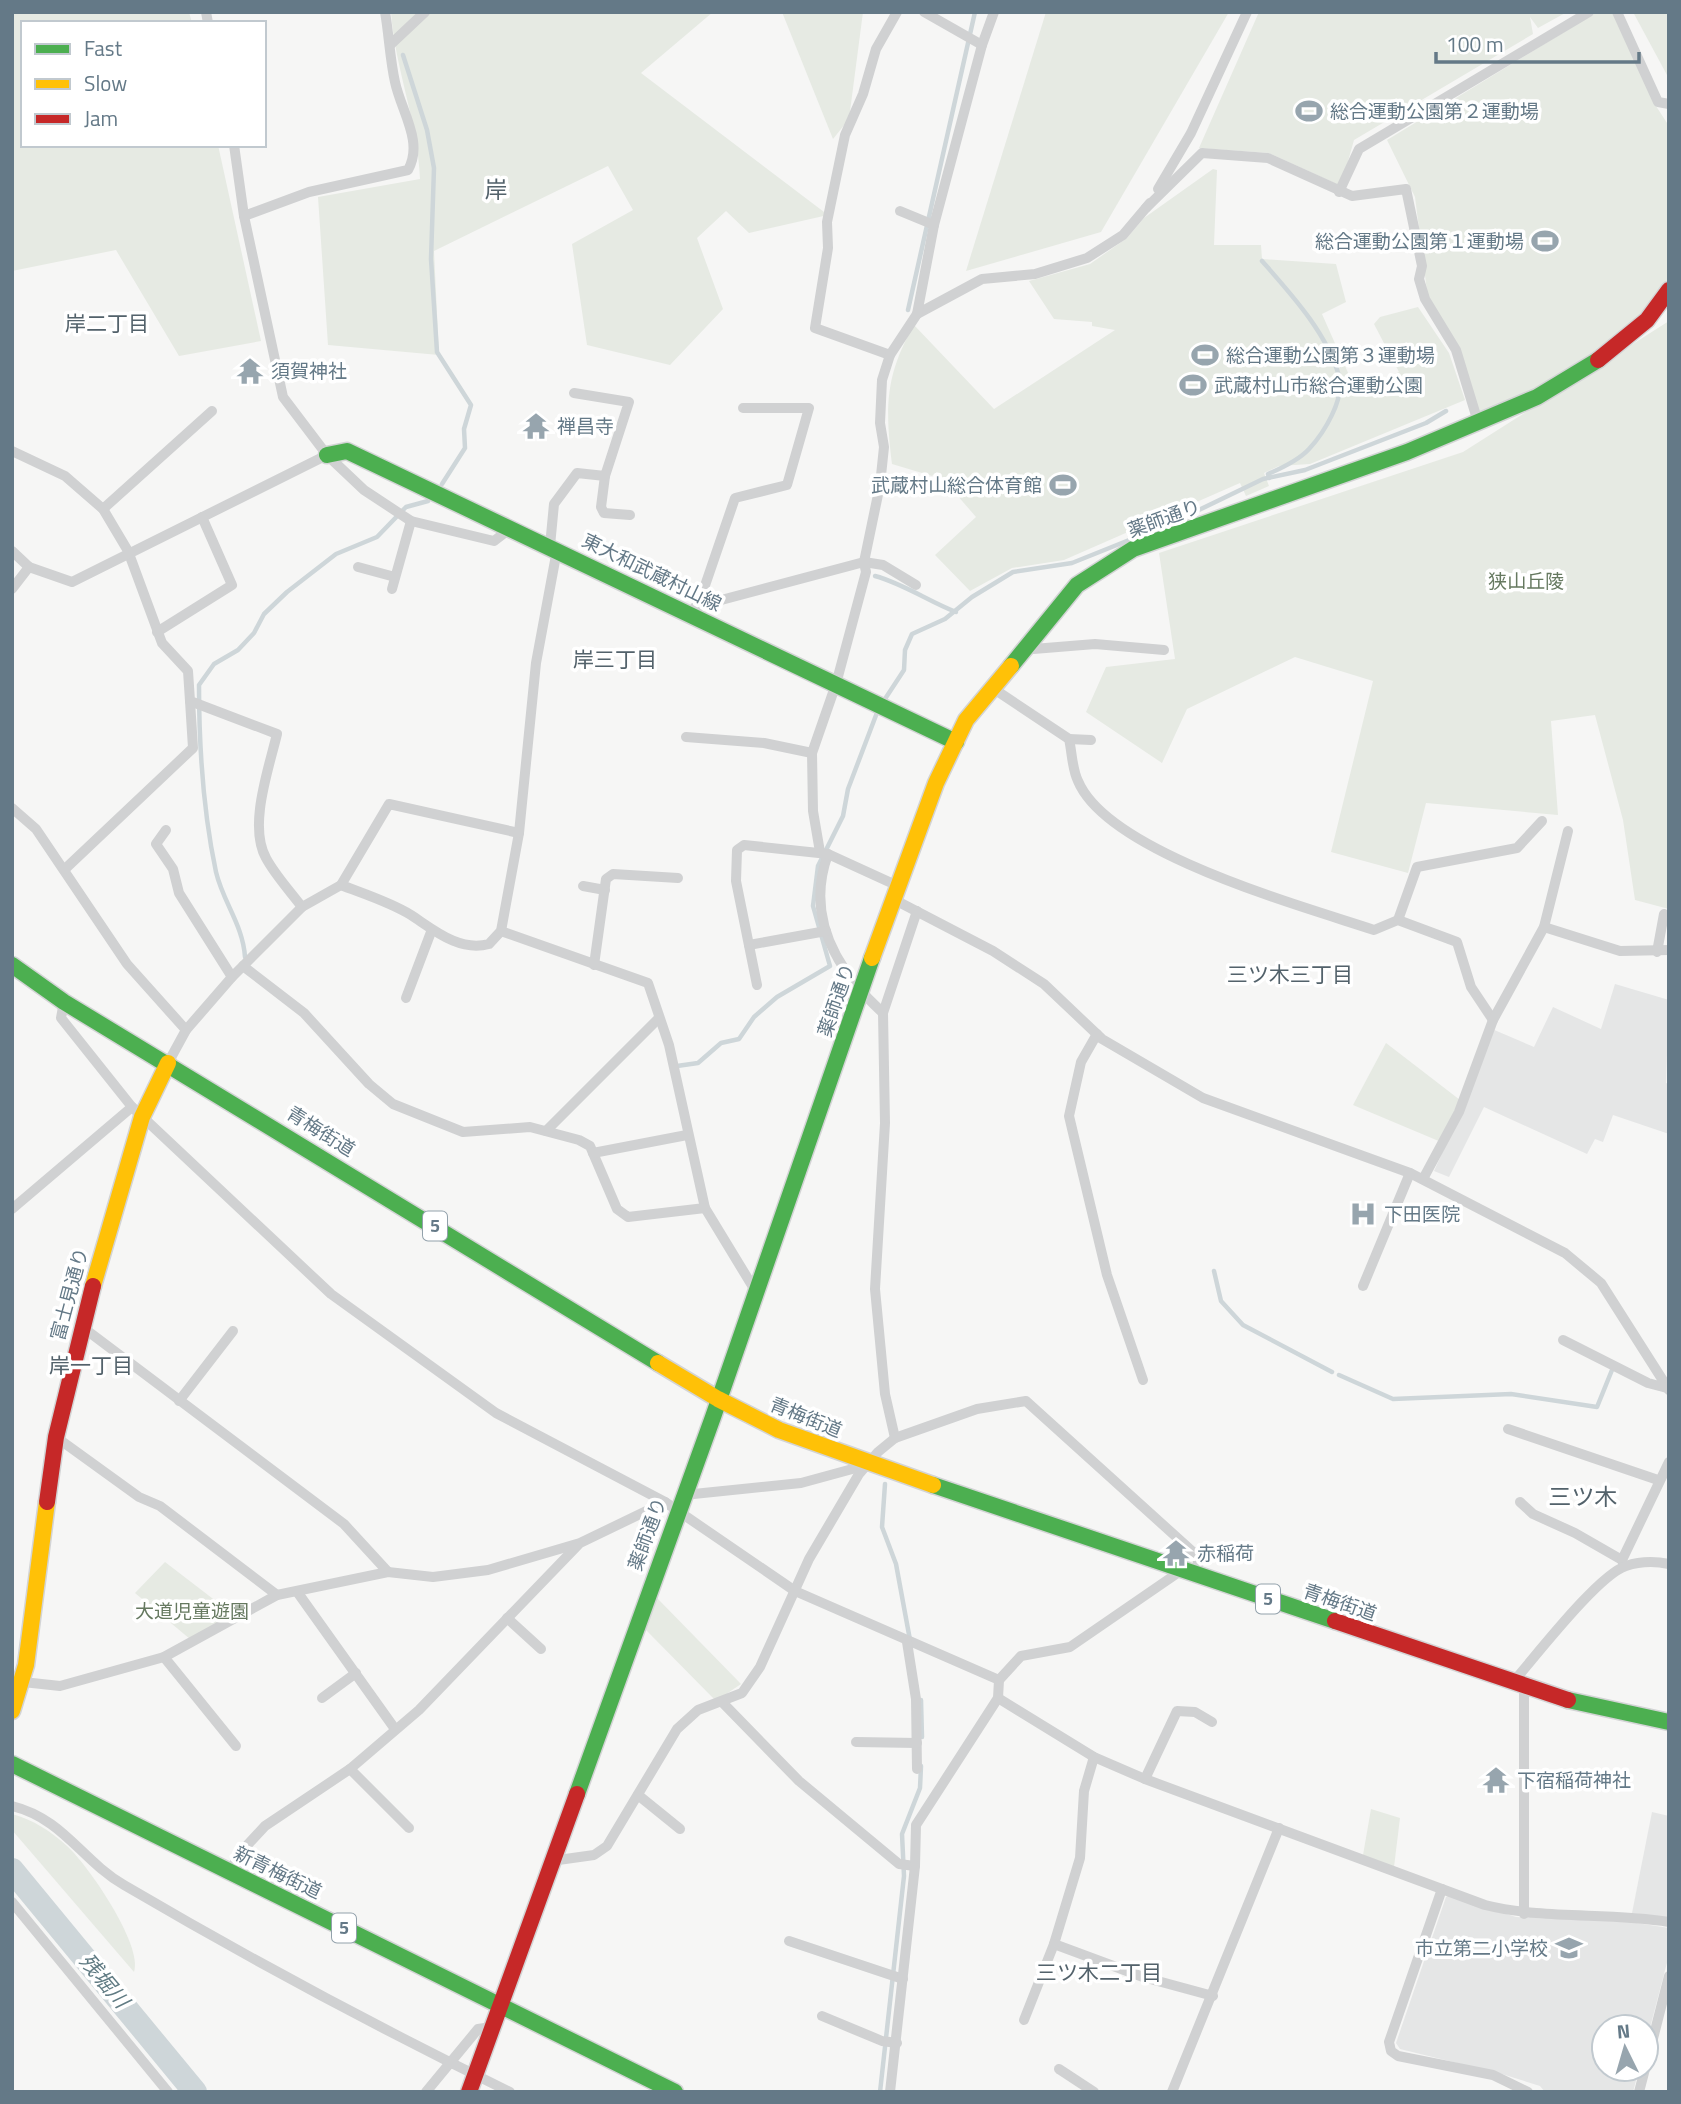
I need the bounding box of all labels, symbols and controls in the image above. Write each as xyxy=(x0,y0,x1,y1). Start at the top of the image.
legend xyxy=(21,21,266,147)
scale bar xyxy=(1436,21,1639,65)
text: 100 m xyxy=(1446,28,1503,60)
text: Fast xyxy=(84,32,123,64)
text: Slow xyxy=(84,67,127,99)
sports icon: 総合運動公園第２運動場 xyxy=(1294,96,1324,126)
place label: 総合運動公園第２運動場 xyxy=(1330,96,1539,125)
text: Jam xyxy=(84,102,118,134)
district label: 岸 xyxy=(485,172,508,207)
place label: 総合運動公園第１運動場 xyxy=(1315,226,1524,255)
sports icon: 総合運動公園第１運動場 xyxy=(1530,226,1560,256)
district label: 岸二丁目 xyxy=(65,307,149,339)
sports icon: 総合運動公園第３運動場 xyxy=(1190,340,1220,370)
place label: 総合運動公園第３運動場 xyxy=(1226,340,1435,369)
temple icon: 須賀神社 xyxy=(235,356,265,386)
place label: 須賀神社 xyxy=(271,356,347,385)
sports icon: 武蔵村山市総合運動公園 xyxy=(1178,370,1208,400)
place label: 武蔵村山市総合運動公園 xyxy=(1214,370,1423,399)
temple icon: 禅昌寺 xyxy=(521,411,551,441)
place label: 禅昌寺 xyxy=(557,411,614,440)
place label: 武蔵村山総合体育館 xyxy=(871,470,1042,499)
sports icon: 武蔵村山総合体育館 xyxy=(1048,470,1078,500)
street label: 薬師通り xyxy=(1123,491,1205,544)
street label: 東大和武蔵村山線 xyxy=(578,525,727,618)
park label: 狭山丘陵 xyxy=(1488,566,1564,595)
district label: 岸三丁目 xyxy=(573,643,657,675)
district label: 三ツ木三丁目 xyxy=(1227,958,1353,990)
street label: 薬師通り xyxy=(809,959,862,1040)
street label: 青梅街道 xyxy=(281,1098,361,1163)
hospital icon: 下田医院 xyxy=(1348,1199,1378,1229)
place label: 下田医院 xyxy=(1384,1199,1460,1228)
road number: 5 xyxy=(423,1212,447,1240)
street label: 富士見通り xyxy=(42,1244,95,1344)
district label: 岸一丁目 xyxy=(49,1349,133,1381)
street label: 青梅街道 xyxy=(766,1389,847,1444)
district label: 三ツ木 xyxy=(1549,1479,1618,1514)
street label: 薬師通り xyxy=(620,1493,673,1575)
temple icon: 赤稲荷 xyxy=(1161,1538,1191,1568)
place label: 赤稲荷 xyxy=(1197,1538,1254,1567)
street label: 青梅街道 xyxy=(1300,1575,1381,1628)
road number: 5 xyxy=(1256,1584,1280,1614)
park label: 大道児童遊園 xyxy=(135,1596,249,1625)
temple icon: 下宿稲荷神社 xyxy=(1481,1765,1511,1795)
place label: 下宿稲荷神社 xyxy=(1517,1765,1631,1794)
street label: 新青梅街道 xyxy=(229,1838,327,1905)
road number: 5 xyxy=(332,1914,356,1942)
place label: 市立第二小学校 xyxy=(1415,1933,1548,1962)
school or university icon: 市立第二小学校 xyxy=(1554,1933,1584,1963)
water label: 残堀川 xyxy=(72,1946,139,2016)
district label: 三ツ木二丁目 xyxy=(1036,1956,1162,1988)
north arrow xyxy=(1590,2013,1660,2083)
text: N xyxy=(1616,2016,1631,2046)

